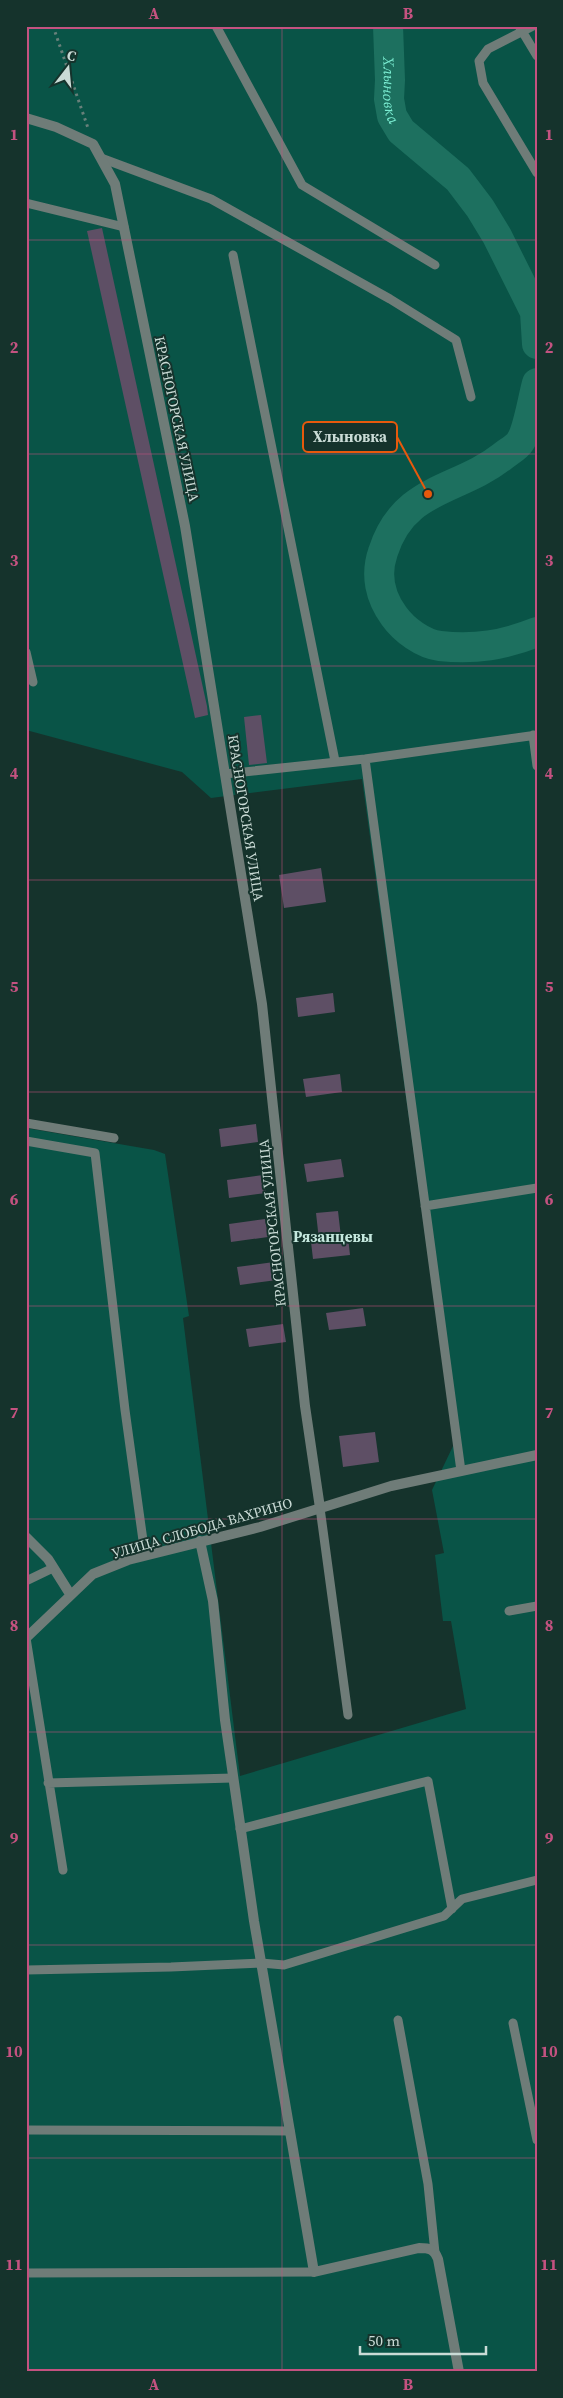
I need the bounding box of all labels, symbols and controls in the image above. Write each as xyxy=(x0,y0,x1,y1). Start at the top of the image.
text: A xyxy=(149,2,160,24)
text: B xyxy=(403,2,414,24)
north arrow xyxy=(42,42,92,92)
text: С xyxy=(65,45,79,66)
water label: Хлыновка xyxy=(378,55,405,128)
text: 1 xyxy=(10,123,18,145)
text: 1 xyxy=(545,123,553,145)
street label: КРАСНОГОРСКАЯ УЛИЦА xyxy=(150,334,204,504)
text: 2 xyxy=(10,336,19,358)
text: 2 xyxy=(545,336,554,358)
callout: Хлыновка xyxy=(303,422,397,452)
text: Хлыновка xyxy=(313,426,388,447)
text: 3 xyxy=(10,549,19,571)
text: 3 xyxy=(545,549,554,571)
street label: КРАСНОГОРСКАЯ УЛИЦА xyxy=(223,733,269,903)
text: 4 xyxy=(10,762,19,784)
text: 4 xyxy=(545,762,554,784)
text: 5 xyxy=(10,975,19,997)
text: 5 xyxy=(545,975,554,997)
street label: КРАСНОГОРСКАЯ УЛИЦА xyxy=(253,1137,291,1308)
text: 6 xyxy=(10,1188,19,1210)
text: 6 xyxy=(545,1188,554,1210)
district label: Рязанцевы xyxy=(293,1226,373,1247)
text: 7 xyxy=(10,1401,19,1423)
text: 7 xyxy=(545,1401,554,1423)
street label: УЛИЦА СЛОБОДА ВАХРИНО xyxy=(109,1493,295,1563)
text: 8 xyxy=(10,1614,18,1636)
text: 8 xyxy=(545,1614,553,1636)
text: 9 xyxy=(10,1827,19,1849)
text: 9 xyxy=(545,1827,554,1849)
text: 10 xyxy=(5,2040,23,2062)
text: 10 xyxy=(540,2040,558,2062)
text: 11 xyxy=(5,2253,23,2275)
text: 11 xyxy=(540,2253,558,2275)
scale bar xyxy=(360,2323,487,2355)
text: 50 m xyxy=(368,2330,400,2351)
text: A xyxy=(149,2373,160,2395)
text: B xyxy=(403,2373,414,2395)

